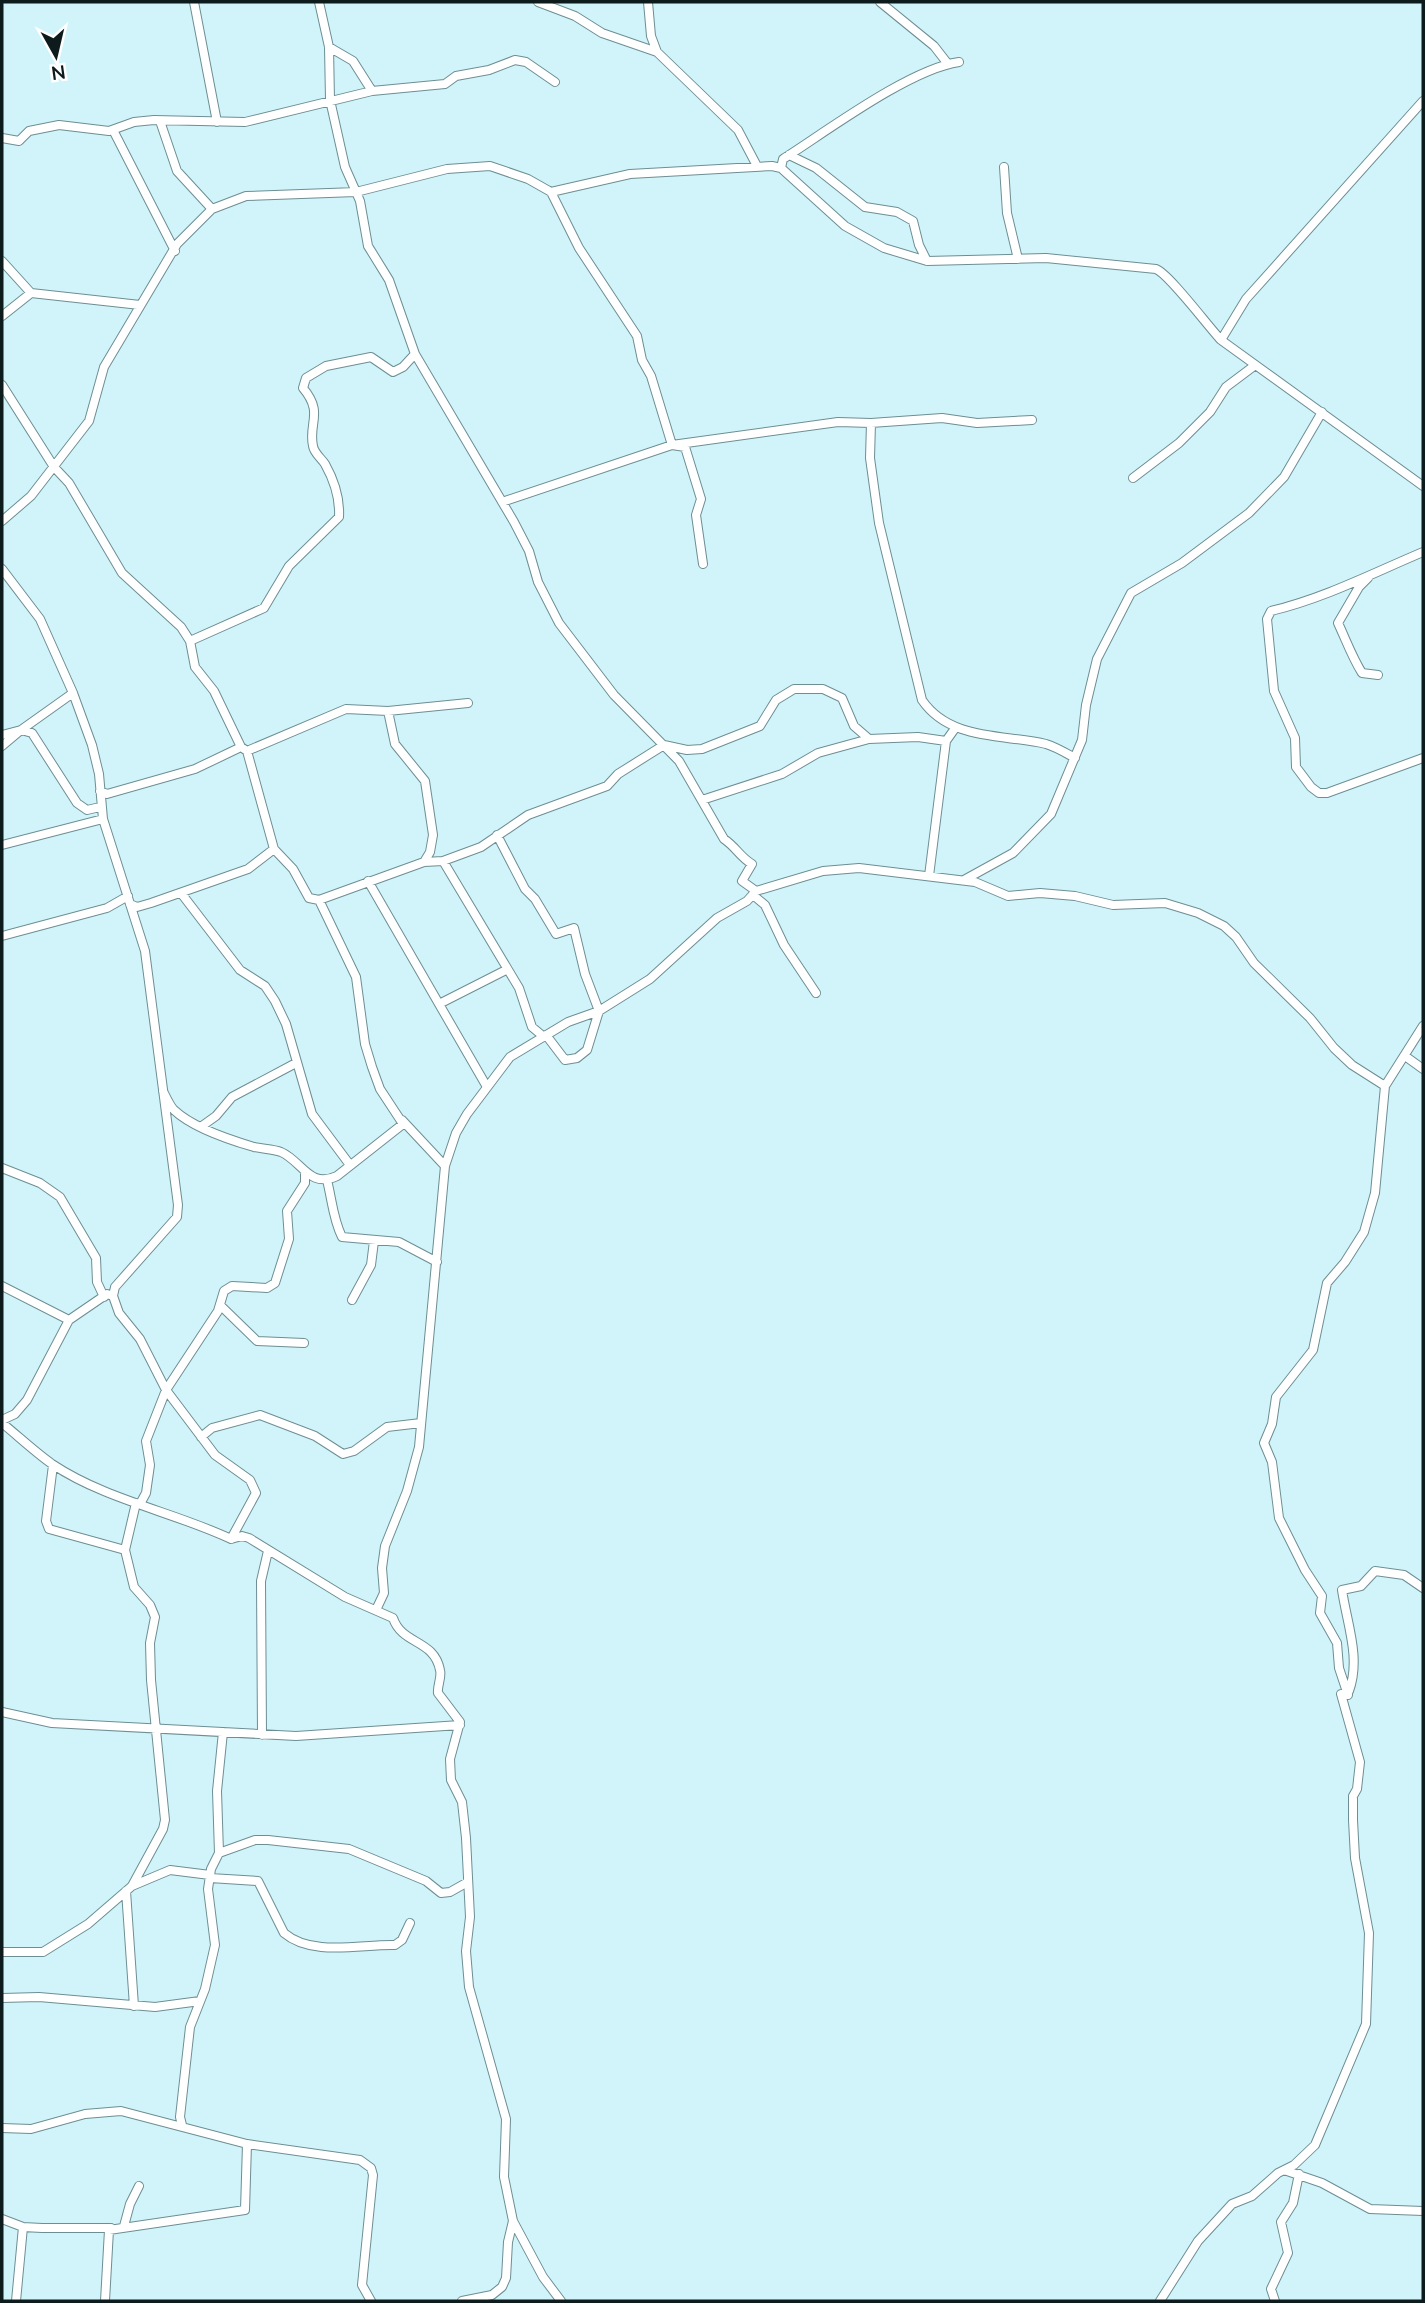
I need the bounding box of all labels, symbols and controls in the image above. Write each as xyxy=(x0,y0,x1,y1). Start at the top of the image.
north arrow xyxy=(21,21,91,91)
text: N xyxy=(49,58,67,86)

